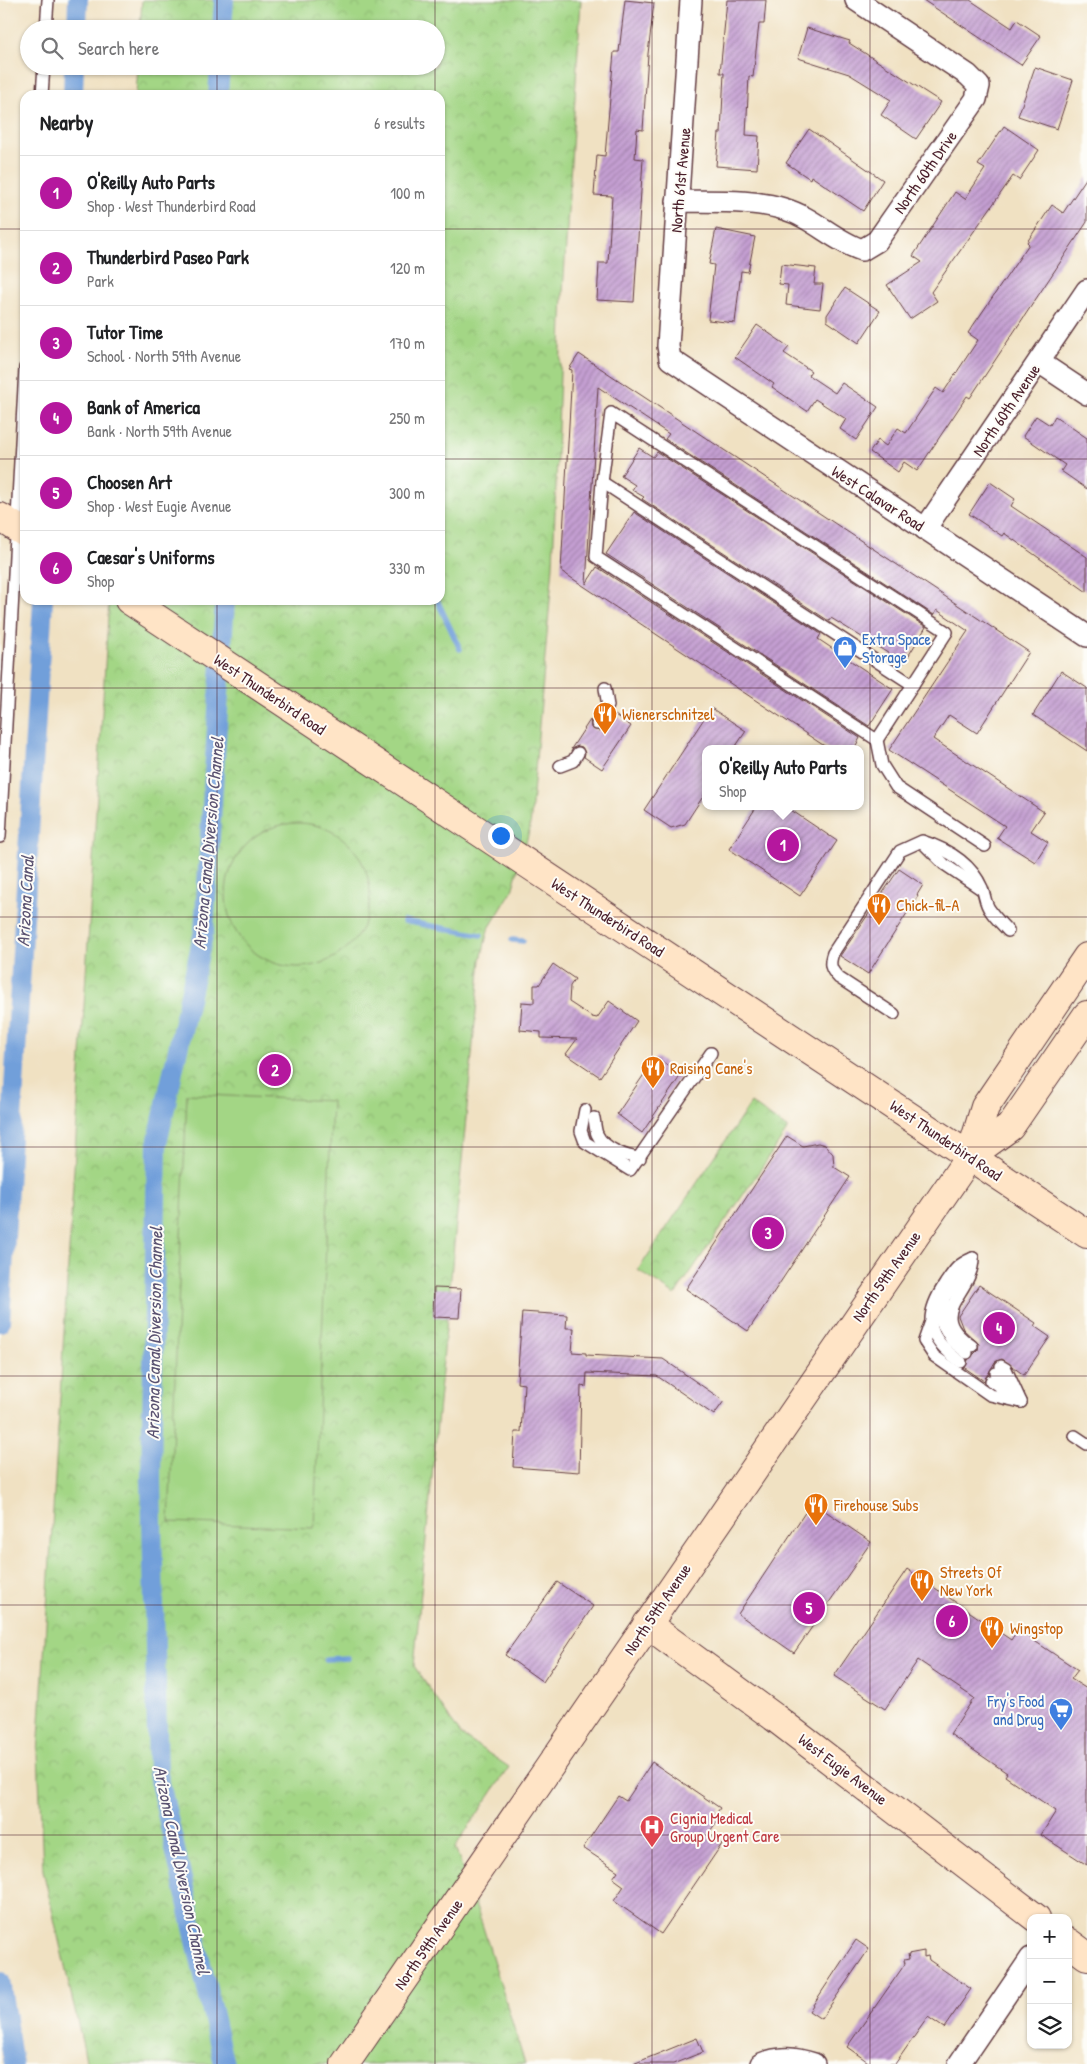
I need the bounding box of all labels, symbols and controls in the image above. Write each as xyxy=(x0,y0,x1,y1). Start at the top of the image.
search box xyxy=(20,20,445,75)
icon: search xyxy=(38,34,66,62)
text: Search here xyxy=(78,35,159,61)
text: Nearby xyxy=(40,108,93,137)
text: 6 results xyxy=(374,112,425,134)
street label: North 61st Avenue xyxy=(664,126,696,233)
street label: North 60th Drive xyxy=(888,126,962,218)
text: O'Reilly Auto Parts xyxy=(87,169,215,195)
text: 1 xyxy=(53,182,59,204)
text: 100 m xyxy=(390,182,425,204)
text: Shop · West Thunderbird Road xyxy=(87,195,256,217)
text: Thunderbird Paseo Park xyxy=(87,244,249,270)
text: 2 xyxy=(52,257,60,279)
text: 120 m xyxy=(390,257,425,279)
text: Park xyxy=(87,270,114,292)
text: Tutor Time xyxy=(87,319,163,345)
text: 3 xyxy=(52,332,60,354)
text: 170 m xyxy=(390,332,425,354)
text: School · North 59th Avenue xyxy=(87,345,241,367)
street label: North 60th Avenue xyxy=(967,359,1045,461)
text: Bank of America xyxy=(87,394,200,420)
text: 4 xyxy=(53,407,59,429)
text: 250 m xyxy=(389,407,425,429)
text: Bank · North 59th Avenue xyxy=(87,420,232,442)
street label: West Calavar Road xyxy=(828,460,928,536)
text: Choosen Art xyxy=(87,469,172,495)
text: 5 xyxy=(53,482,59,504)
text: 300 m xyxy=(389,482,425,504)
text: Shop · West Eugie Avenue xyxy=(87,495,231,517)
text: Caesar's Uniforms xyxy=(87,544,215,570)
text: 6 xyxy=(53,557,59,579)
text: 330 m xyxy=(389,557,425,579)
text: Shop xyxy=(87,570,114,592)
place label: Extra Space Storage xyxy=(862,628,932,668)
shop icon: Extra Space Storage xyxy=(832,635,858,669)
street label: West Thunderbird Road xyxy=(210,648,330,740)
restaurant icon: Wienerschnitzel xyxy=(592,701,618,735)
place label: Wienerschnitzel xyxy=(622,703,715,725)
water label: Arizona Canal Diversion Channel xyxy=(186,735,230,950)
popup xyxy=(702,745,864,810)
text: O'Reilly Auto Parts xyxy=(719,754,847,780)
text: Shop xyxy=(719,780,746,802)
your location xyxy=(488,823,514,849)
pin: 1 xyxy=(767,826,799,864)
water label: Arizona Canal xyxy=(10,854,40,947)
street label: West Thunderbird Road xyxy=(547,872,669,962)
restaurant icon: Chick-fil-A xyxy=(866,892,892,926)
place label: Chick-fil-A xyxy=(896,894,960,916)
pin: 2 xyxy=(259,1051,291,1089)
restaurant icon: Raising Cane's xyxy=(640,1055,666,1089)
place label: Raising Cane's xyxy=(670,1057,752,1079)
street label: West Thunderbird Road xyxy=(886,1094,1006,1186)
pin: 3 xyxy=(752,1214,784,1252)
water label: Arizona Canal Diversion Channel xyxy=(140,1226,168,1439)
street label: North 59th Avenue xyxy=(847,1226,926,1326)
pin: 4 xyxy=(983,1309,1015,1347)
restaurant icon: Firehouse Subs xyxy=(803,1492,829,1526)
place label: Firehouse Subs xyxy=(833,1494,918,1516)
street label: North 59th Avenue xyxy=(618,1558,696,1659)
place label: Streets Of New York xyxy=(940,1561,1002,1601)
restaurant icon: Streets Of New York xyxy=(909,1568,935,1602)
pin: 5 xyxy=(793,1589,825,1627)
pin: 6 xyxy=(936,1602,968,1640)
restaurant icon: Wingstop xyxy=(979,1615,1005,1649)
place label: Wingstop xyxy=(1010,1617,1063,1639)
place label: Fry's Food and Drug xyxy=(986,1690,1044,1730)
supermarket icon: Fry's Food and Drug xyxy=(1048,1697,1074,1731)
street label: West Eugie Avenue xyxy=(794,1728,893,1810)
water label: Arizona Canal Diversion Channel xyxy=(148,1764,217,1978)
place label: Cignia Medical Group Urgent Care xyxy=(670,1807,780,1847)
hospital icon: Cignia Medical Group Urgent Care xyxy=(639,1814,665,1848)
street label: North 59th Avenue xyxy=(389,1894,468,1994)
map controls xyxy=(1027,1914,1072,2049)
button: + xyxy=(1027,1914,1072,1959)
button: − xyxy=(1027,1959,1072,2004)
button: layers xyxy=(1027,2004,1072,2049)

